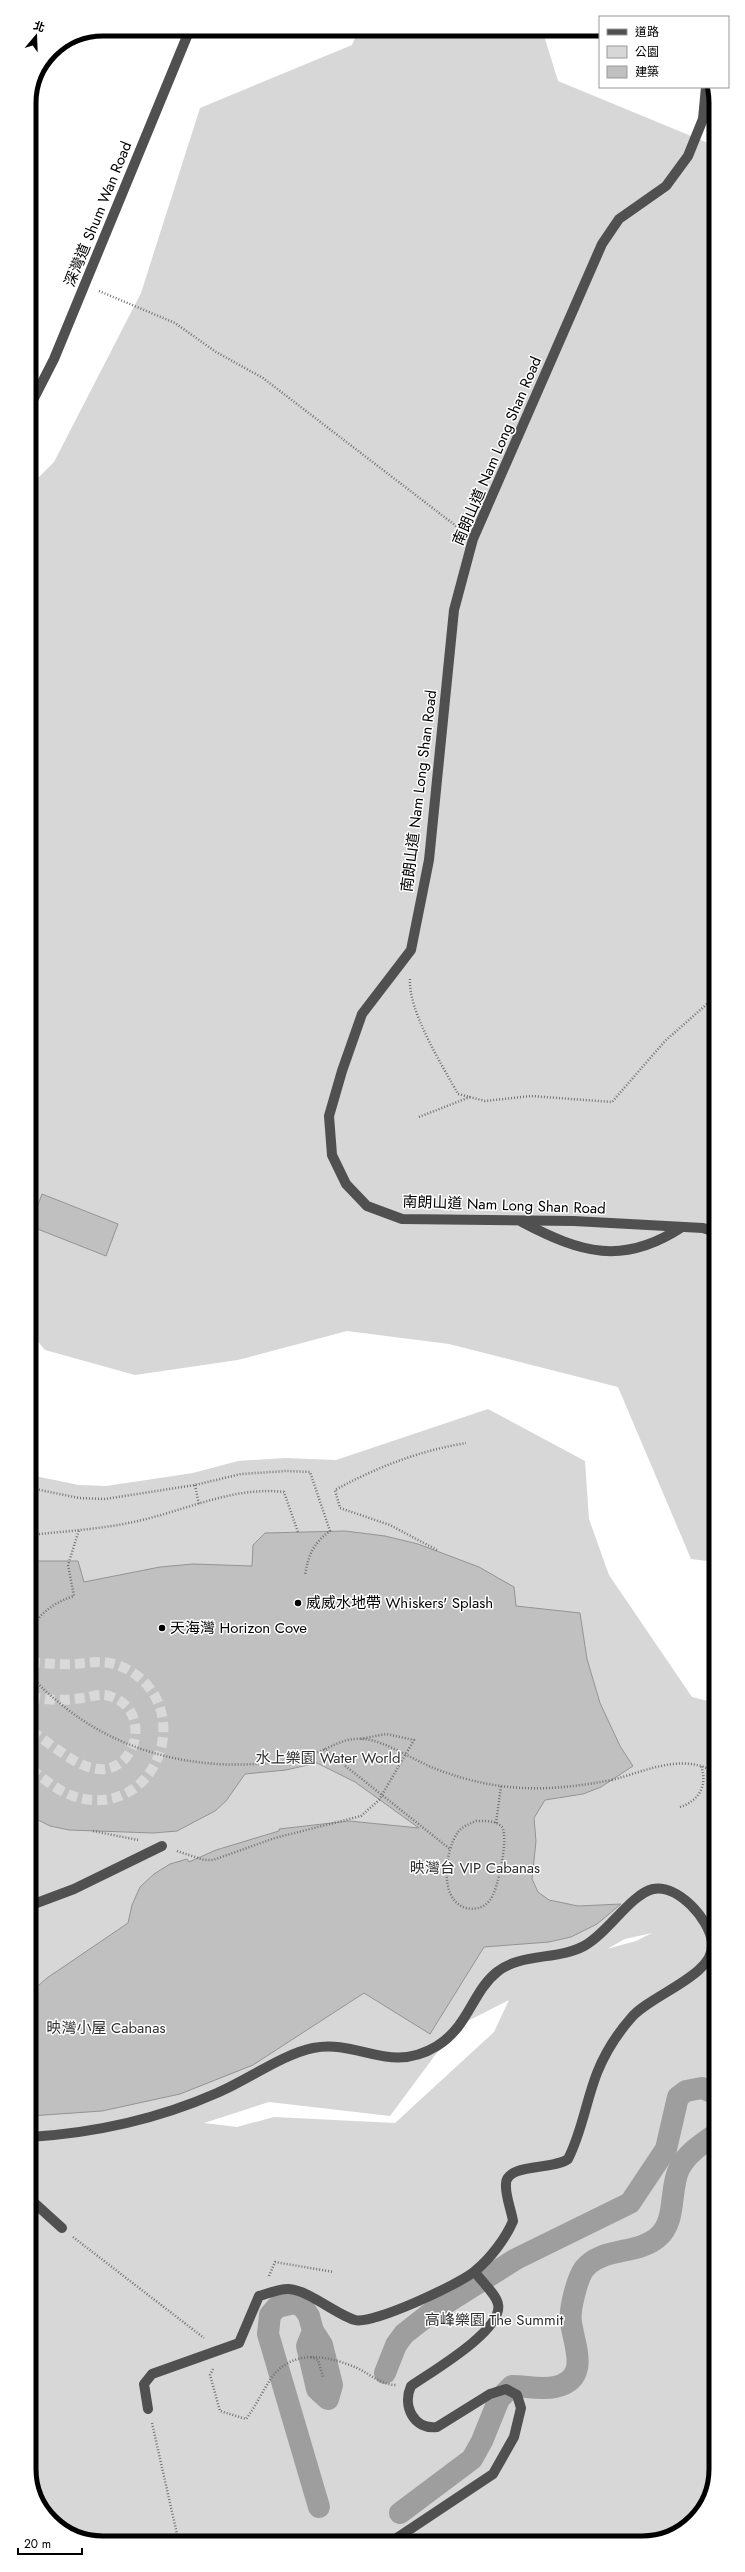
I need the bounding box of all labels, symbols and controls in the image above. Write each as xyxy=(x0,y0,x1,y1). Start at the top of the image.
north arrow xyxy=(16,16,56,56)
legend xyxy=(599,16,729,88)
text: 北 xyxy=(31,17,47,36)
text: 道路 xyxy=(635,23,659,41)
text: 公園 xyxy=(635,43,659,61)
text: 建築 xyxy=(635,63,659,81)
street label: 深灣道 Shum Wan Road xyxy=(59,138,137,290)
street label: 南朗山道 Nam Long Shan Road xyxy=(447,353,547,549)
street label: 南朗山道 Nam Long Shan Road xyxy=(396,689,442,893)
street label: 南朗山道 Nam Long Shan Road xyxy=(402,1190,606,1220)
place label: 威威水地帶 Whiskers' Splash xyxy=(306,1592,493,1614)
marker: 威威水地帶 Whiskers' Splash xyxy=(293,1598,303,1608)
place label: 天海灣 Horizon Cove xyxy=(170,1617,307,1639)
marker: 天海灣 Horizon Cove xyxy=(157,1623,167,1633)
park label: 水上樂園 Water World xyxy=(255,1747,401,1769)
park label: 映灣台 VIP Cabanas xyxy=(410,1857,540,1879)
park label: 映灣小屋 Cabanas xyxy=(47,2017,165,2039)
park label: 高峰樂園 The Summit xyxy=(425,2309,564,2331)
scale bar xyxy=(18,2530,82,2556)
text: 20 m xyxy=(24,2535,51,2553)

